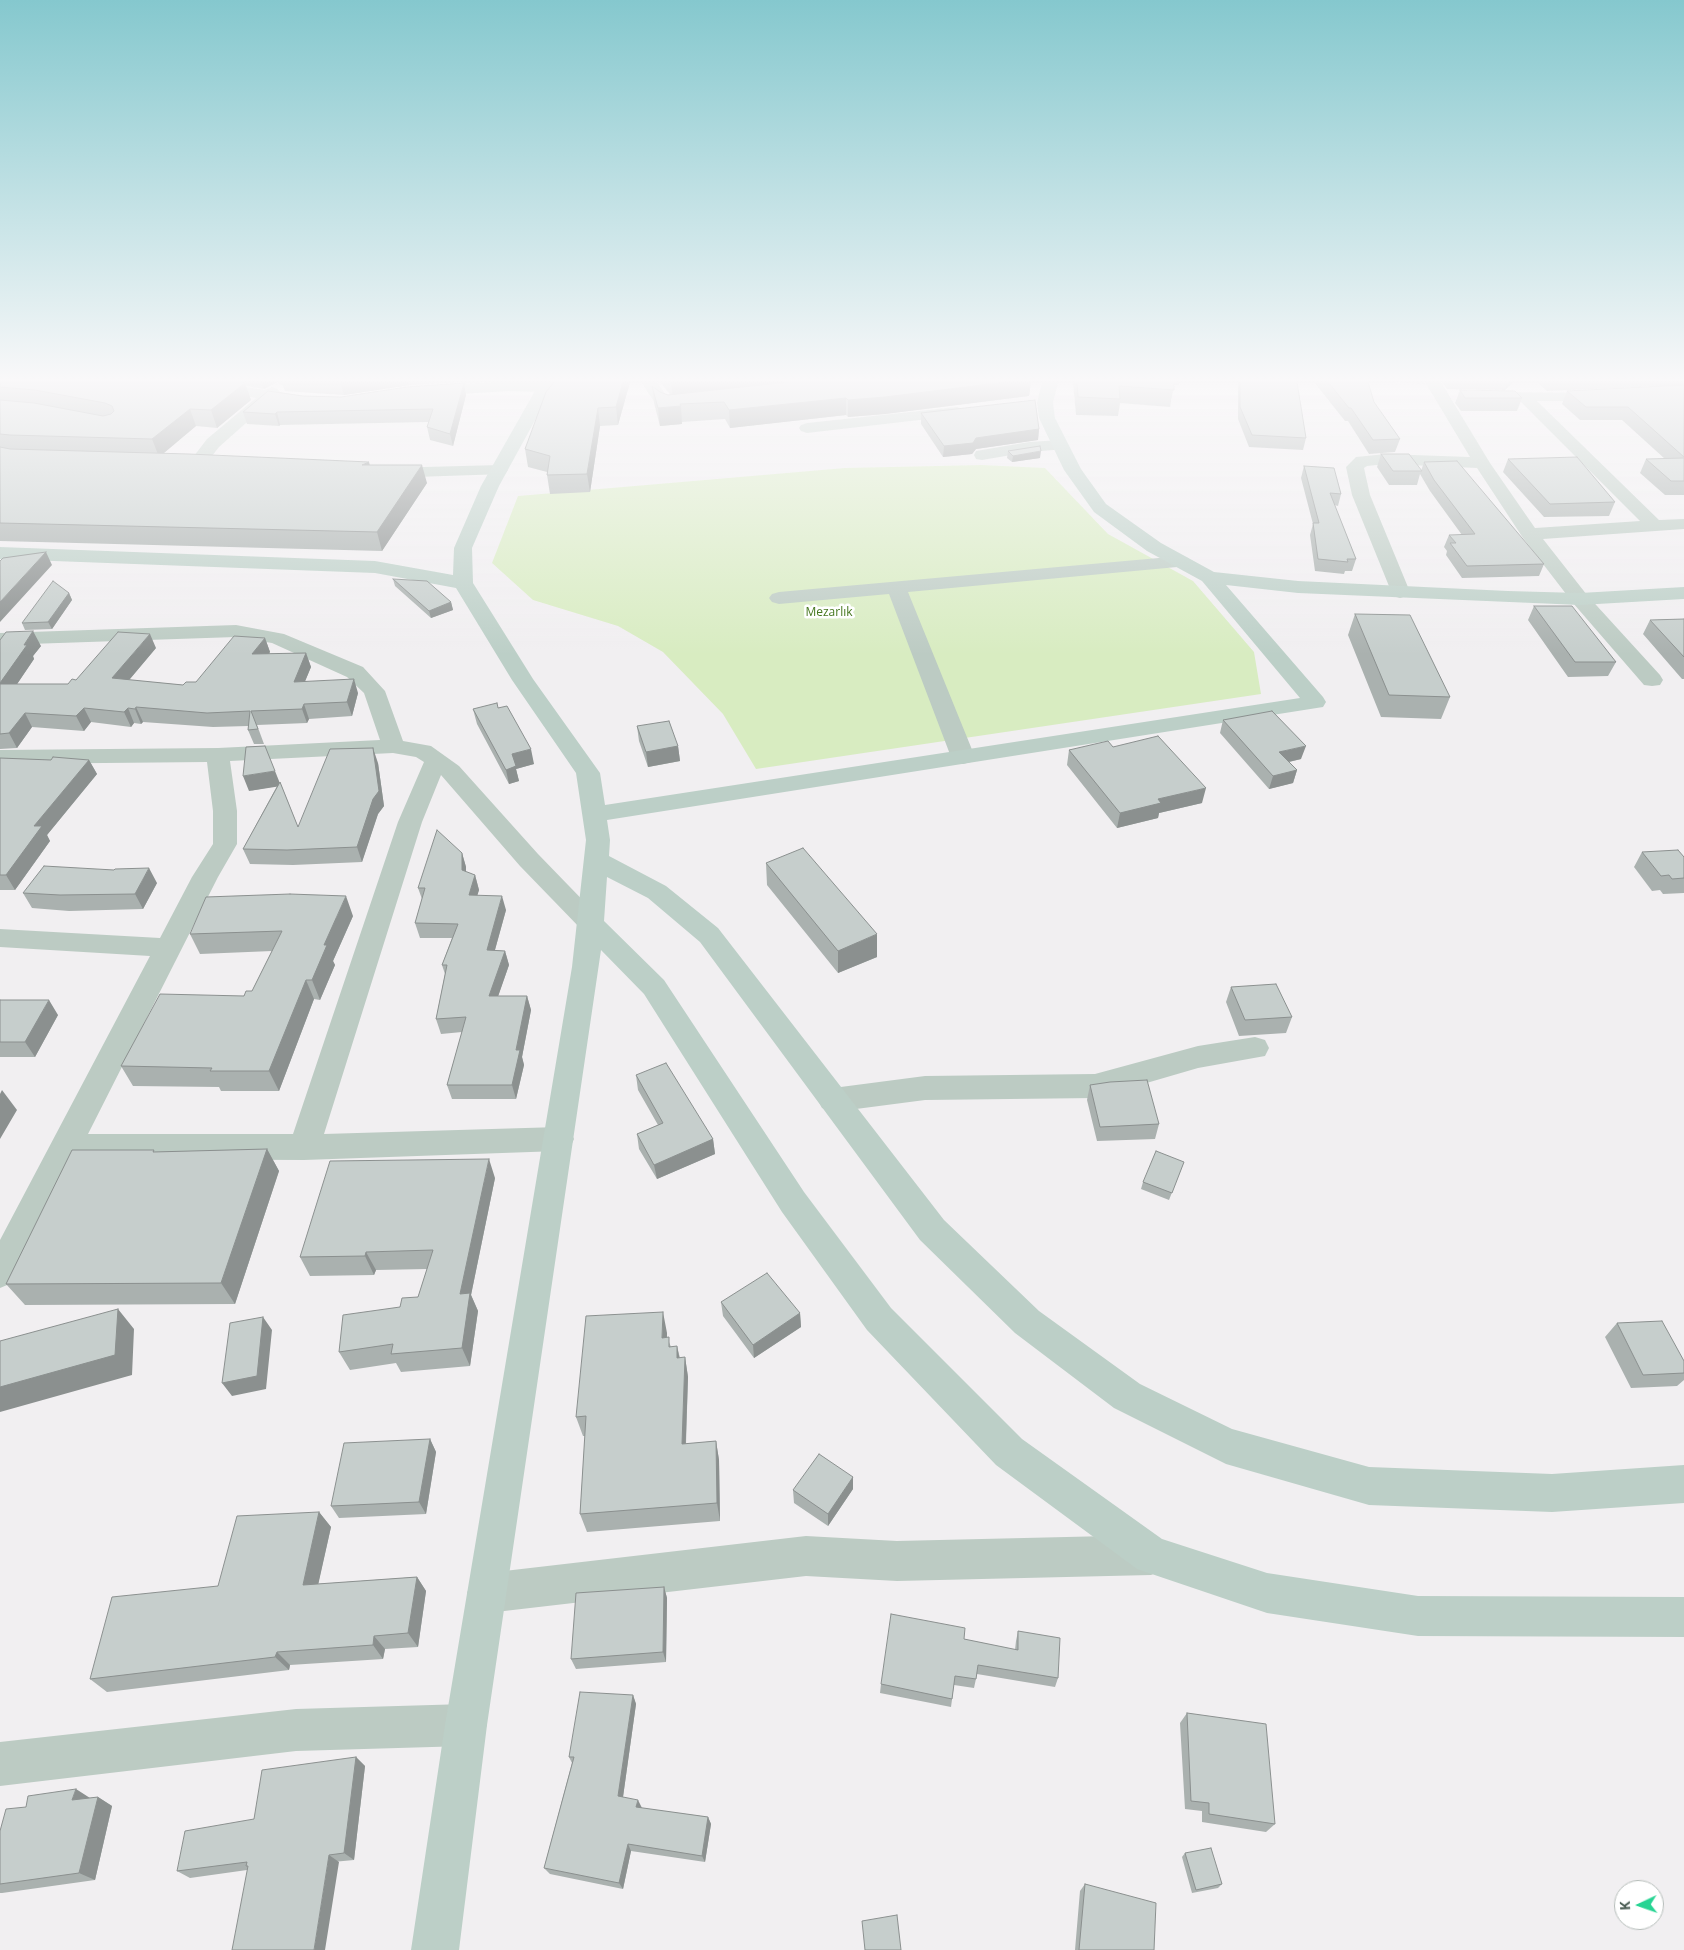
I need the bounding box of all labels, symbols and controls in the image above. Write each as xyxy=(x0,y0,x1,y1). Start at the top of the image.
park label: Mezarlık xyxy=(805,606,853,620)
north arrow xyxy=(1614,1880,1664,1930)
text: K xyxy=(1615,1901,1634,1911)

